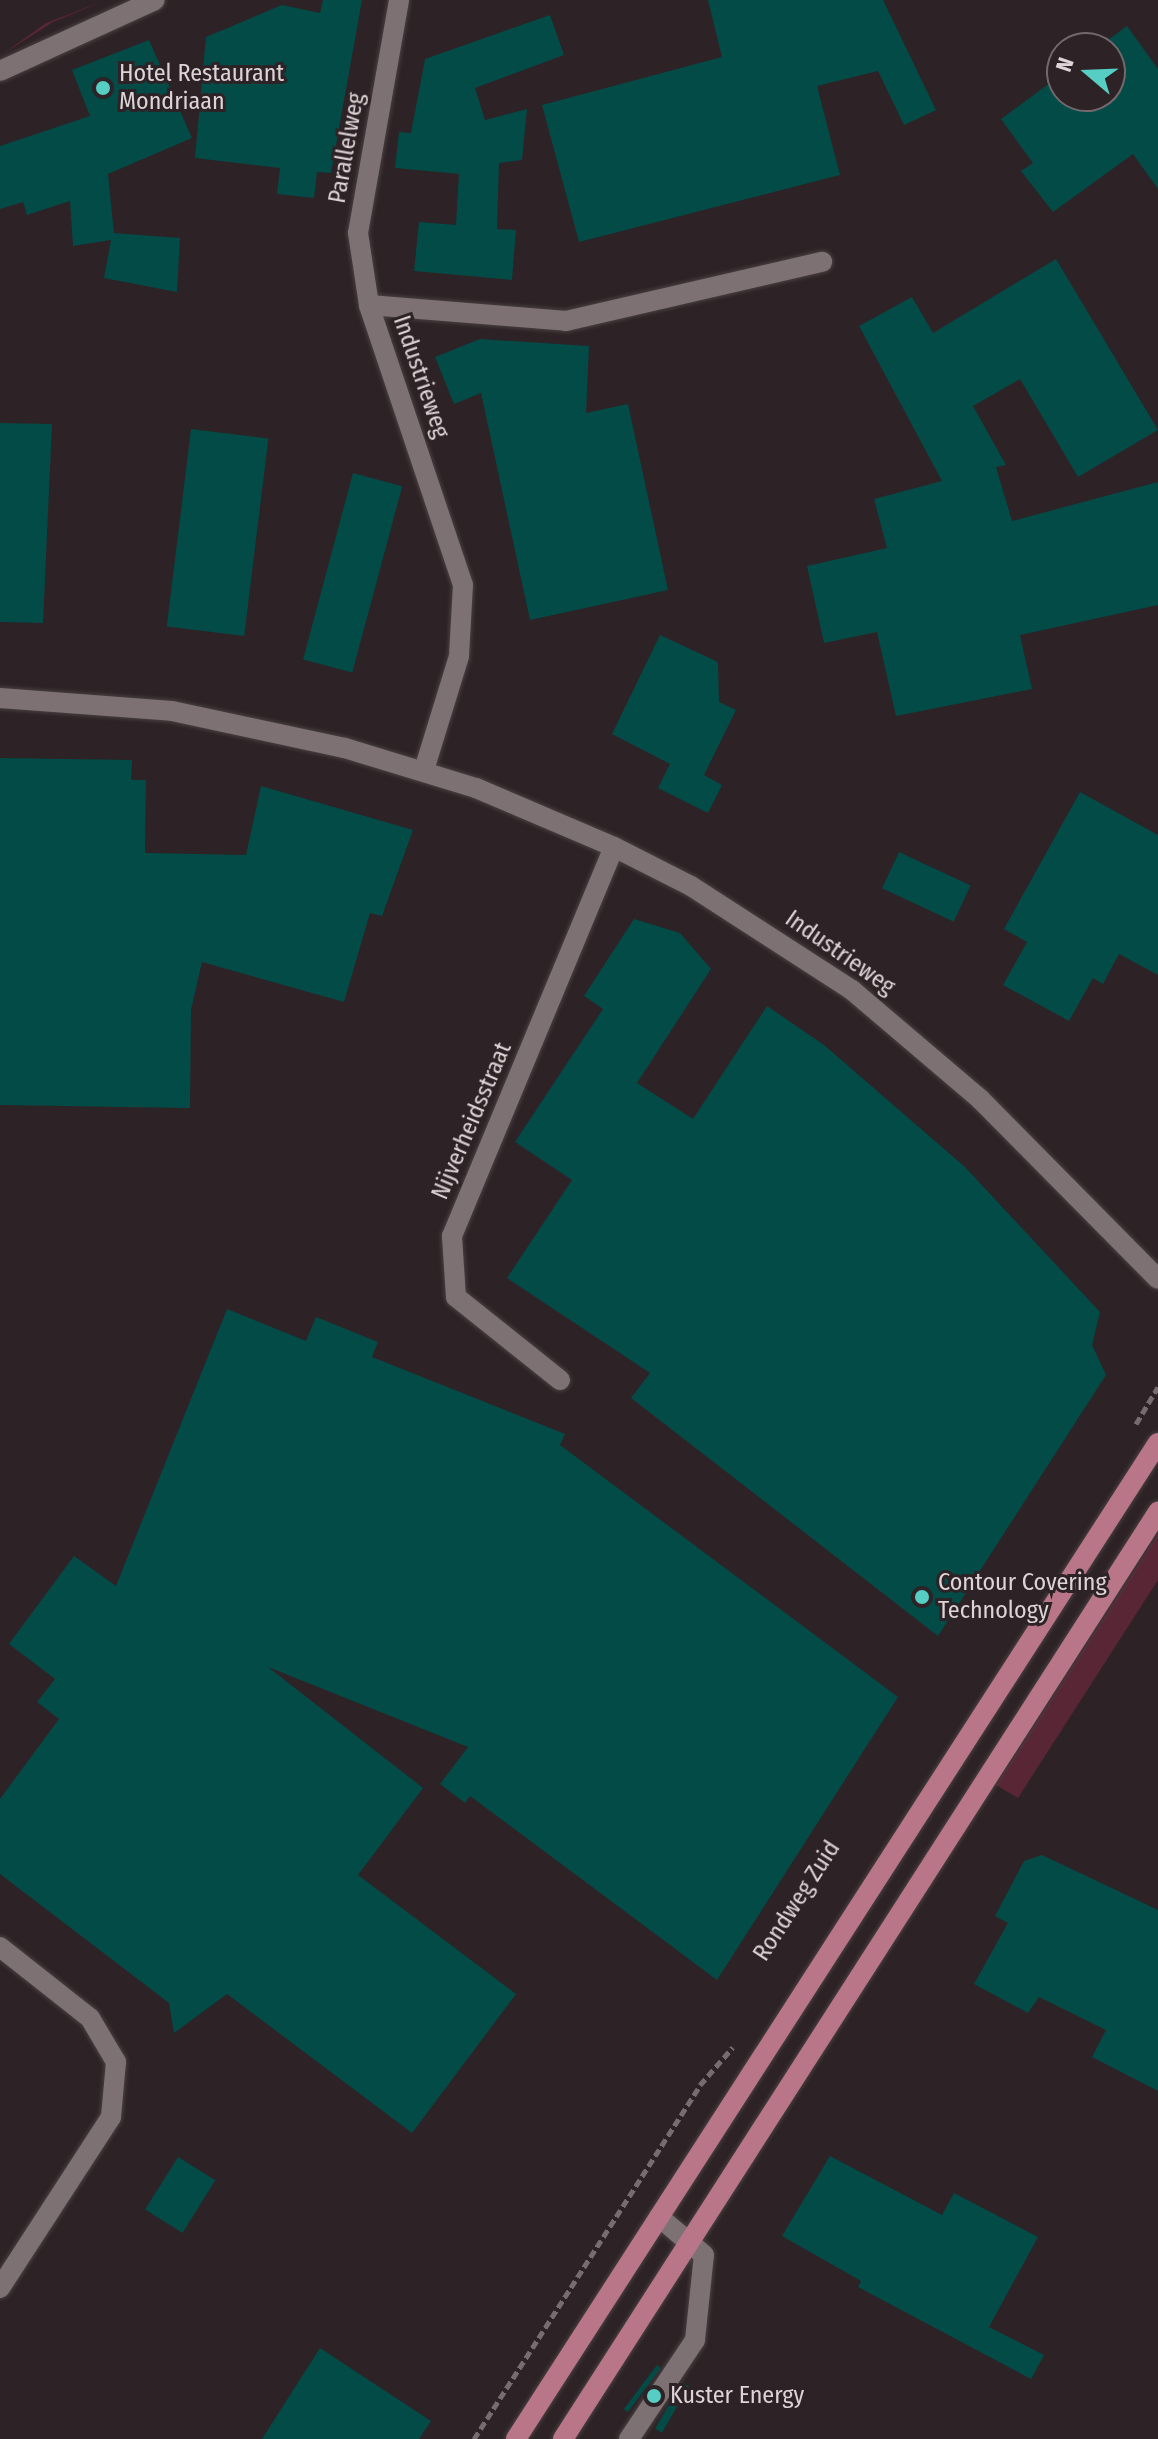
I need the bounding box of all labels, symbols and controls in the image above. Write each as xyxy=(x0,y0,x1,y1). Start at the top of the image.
north arrow xyxy=(1046,32,1126,112)
text: N xyxy=(1050,54,1080,75)
place label: Hotel Restaurant Mondriaan xyxy=(119,60,284,116)
marker: Hotel Restaurant Mondriaan xyxy=(94,79,112,97)
street label: Parallelweg xyxy=(323,90,371,206)
street label: Industrieweg xyxy=(387,312,455,442)
street label: Industrieweg xyxy=(779,905,901,1001)
street label: Nijverheidsstraat xyxy=(426,1038,518,1204)
place label: Contour Covering Technology xyxy=(938,1569,1107,1625)
marker: Contour Covering Technology xyxy=(913,1588,931,1606)
street label: Rondweg Zuid xyxy=(747,1835,847,1967)
place label: Kuster Energy xyxy=(670,2382,804,2410)
marker: Kuster Energy xyxy=(645,2387,663,2405)

